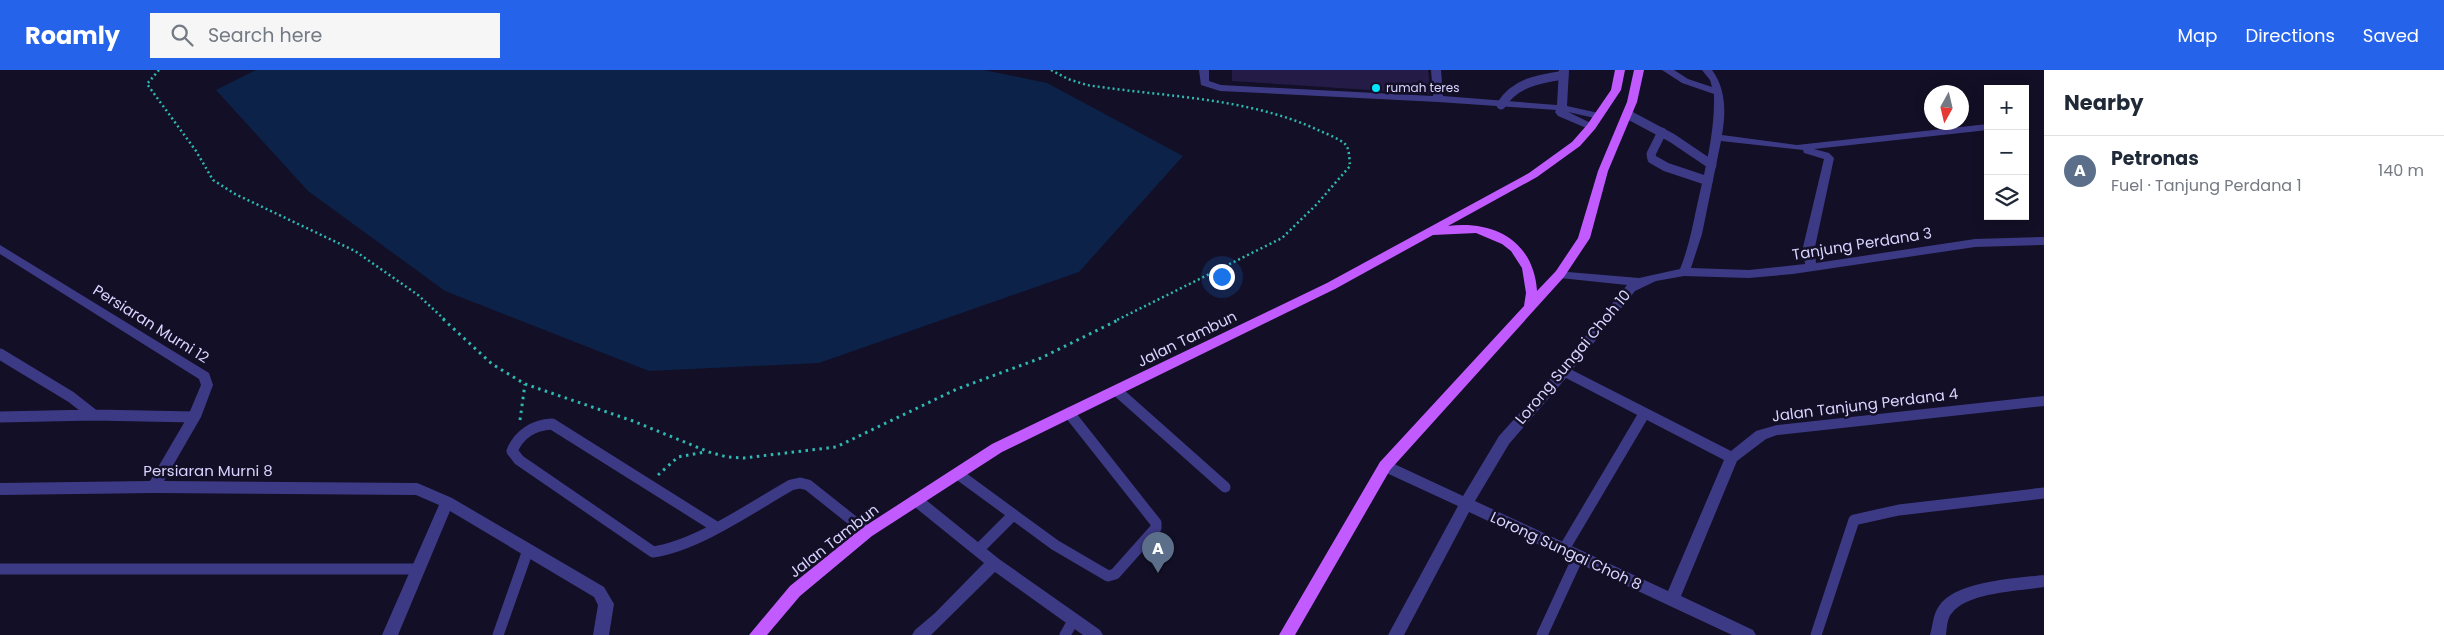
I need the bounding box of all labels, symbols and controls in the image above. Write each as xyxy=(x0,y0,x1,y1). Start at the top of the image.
search box xyxy=(150,13,500,58)
text: Roamly xyxy=(25,19,120,52)
icon: search xyxy=(168,21,196,49)
text: Search here xyxy=(208,22,322,49)
text: Map xyxy=(2178,23,2217,48)
text: Directions xyxy=(2245,23,2335,48)
text: Saved xyxy=(2363,23,2419,48)
place label: rumah teres xyxy=(1386,79,1460,96)
marker: rumah teres xyxy=(1370,82,1382,94)
north arrow xyxy=(1924,85,1969,130)
map controls xyxy=(1984,85,2029,220)
button: + xyxy=(1984,85,2029,130)
text: Nearby xyxy=(2064,88,2144,117)
button: − xyxy=(1984,130,2029,175)
text: Petronas xyxy=(2111,145,2199,172)
text: A xyxy=(2074,159,2086,182)
text: 140 m xyxy=(2378,159,2424,182)
text: Fuel · Tanjung Perdana 1 xyxy=(2111,174,2302,197)
button: layers xyxy=(1984,175,2029,220)
street label: Tanjung Perdana 3 xyxy=(1790,222,1933,265)
your location xyxy=(1209,264,1235,290)
street label: Persiaran Murni 12 xyxy=(89,279,213,368)
street label: Lorong Sungai Choh 10 xyxy=(1510,285,1635,428)
street label: Jalan Tambun xyxy=(1133,305,1240,372)
street label: Jalan Tanjung Perdana 4 xyxy=(1771,383,1959,426)
street label: Persiaran Murni 8 xyxy=(143,460,273,481)
street label: Jalan Tambun xyxy=(784,499,883,582)
street label: Lorong Sungai Choh 8 xyxy=(1487,506,1645,595)
pin: A xyxy=(1142,532,1174,573)

